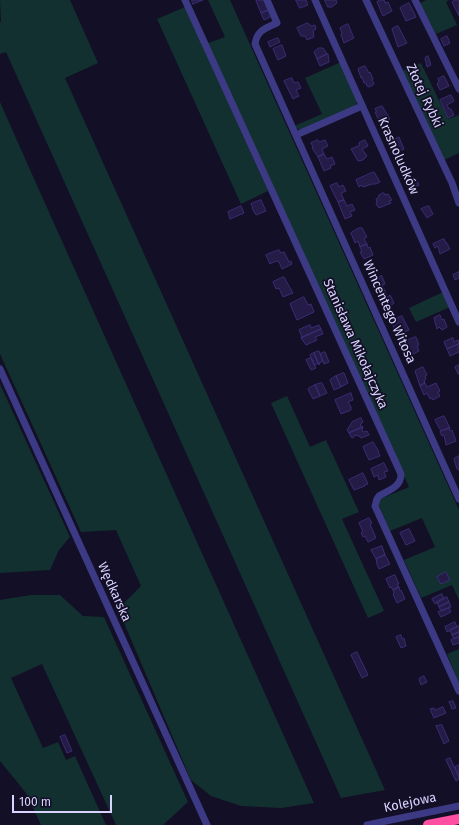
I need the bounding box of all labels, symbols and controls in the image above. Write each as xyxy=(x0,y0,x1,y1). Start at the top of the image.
street label: Złotej Rybki xyxy=(402,61,446,131)
street label: Krasnoludków xyxy=(374,115,422,197)
street label: Wincentego Witosa xyxy=(359,258,419,366)
street label: Stanisława Mikołajczyka xyxy=(319,277,391,411)
street label: Wędkarska xyxy=(94,560,134,624)
scale bar xyxy=(14,787,114,813)
street label: Kolejowa xyxy=(382,790,438,816)
text: 100 m xyxy=(19,795,51,809)

